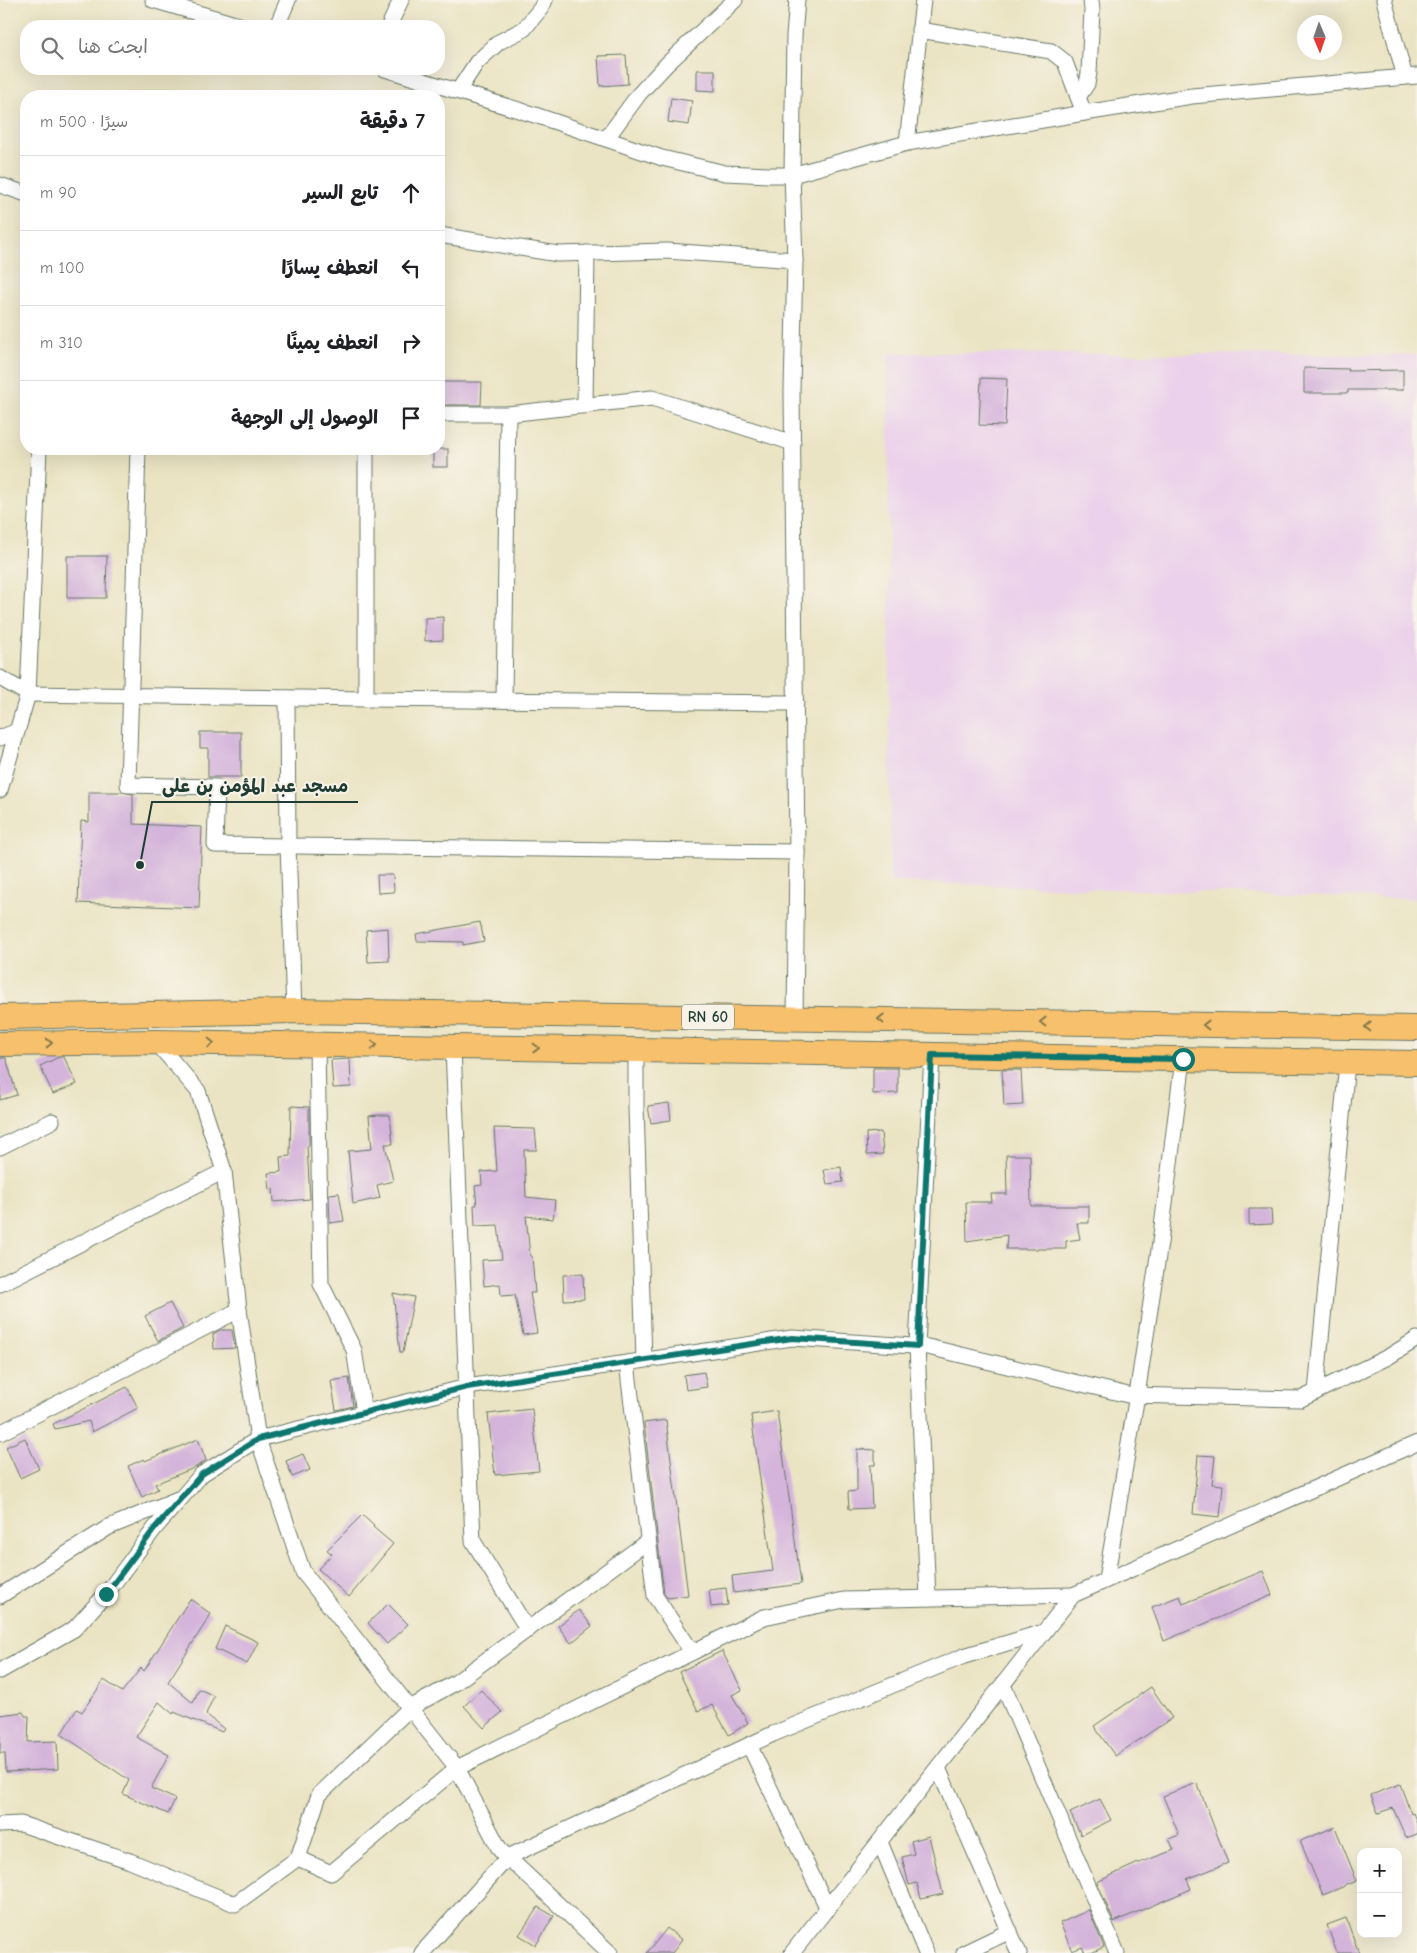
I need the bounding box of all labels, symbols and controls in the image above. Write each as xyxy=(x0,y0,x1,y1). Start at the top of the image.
north arrow xyxy=(1297,15,1342,60)
search box xyxy=(20,20,445,75)
icon: search xyxy=(38,34,66,62)
text: ابحث هنا xyxy=(78,36,148,58)
text: 7 دقيقة xyxy=(360,109,425,133)
text: سيرًا · 500 m xyxy=(40,113,128,131)
icon: ahead xyxy=(397,179,425,207)
text: تابع السير xyxy=(304,182,378,204)
text: 90 m xyxy=(40,184,77,202)
icon: left xyxy=(397,254,425,282)
text: انعطف يسارًا xyxy=(281,257,378,279)
text: 100 m xyxy=(40,259,84,277)
icon: right xyxy=(397,329,425,357)
text: انعطف يمينًا xyxy=(286,332,378,354)
text: 310 m xyxy=(40,334,83,352)
icon: arrive xyxy=(397,404,425,432)
text: الوصول إلى الوجهة xyxy=(231,407,378,429)
callout: مسجد عبد المؤمن بن على xyxy=(152,769,358,802)
text: مسجد عبد المؤمن بن على xyxy=(162,776,348,798)
road number: RN 60 xyxy=(682,1004,734,1030)
one-way arrow xyxy=(877,1014,885,1025)
one-way arrow xyxy=(1039,1017,1047,1027)
one-way arrow xyxy=(1202,1020,1210,1030)
one-way arrow xyxy=(1364,1022,1372,1033)
one-way arrow xyxy=(207,1037,215,1048)
one-way arrow xyxy=(45,1038,53,1048)
one-way arrow xyxy=(370,1040,378,1050)
one-way arrow xyxy=(532,1043,540,1053)
route start xyxy=(1172,1048,1195,1071)
route end xyxy=(95,1583,118,1606)
map controls xyxy=(1357,1848,1402,1938)
button: + xyxy=(1357,1848,1402,1893)
button: − xyxy=(1357,1893,1402,1938)

